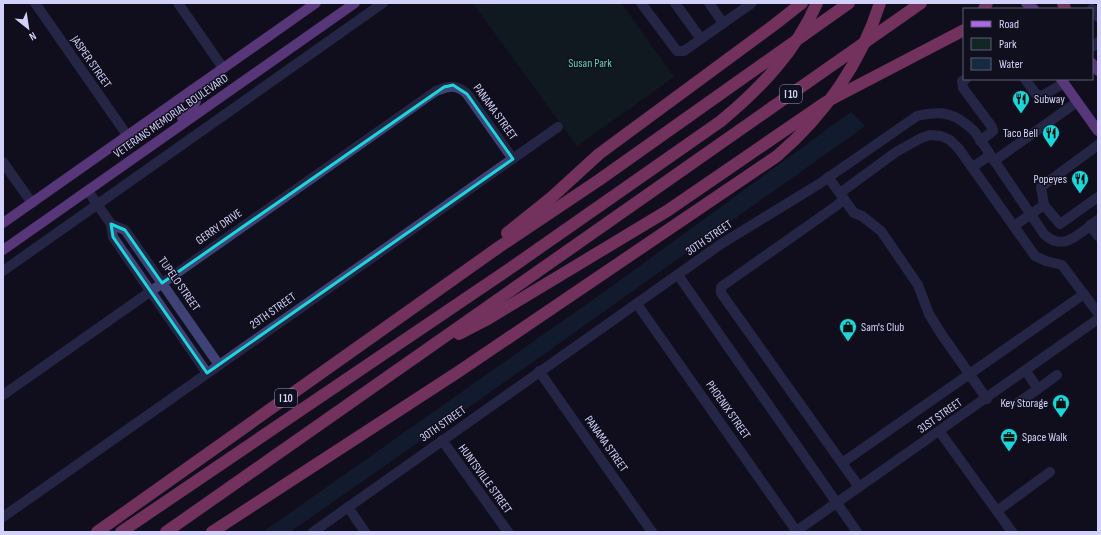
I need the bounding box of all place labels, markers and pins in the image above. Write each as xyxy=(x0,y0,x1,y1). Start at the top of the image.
restaurant icon: Subway xyxy=(1011,89,1031,114)
place label: Subway xyxy=(1034,92,1065,107)
restaurant icon: Taco Bell xyxy=(1041,123,1061,148)
place label: Taco Bell xyxy=(1003,126,1038,141)
restaurant icon: Popeyes xyxy=(1070,169,1090,194)
place label: Popeyes xyxy=(1034,172,1067,187)
shop icon: Sam's Club xyxy=(838,317,858,342)
place label: Sam's Club xyxy=(861,320,904,335)
shop icon: Key Storage xyxy=(1051,393,1071,418)
place label: Key Storage xyxy=(1000,396,1048,411)
office icon: Space Walk xyxy=(999,427,1019,452)
place label: Space Walk xyxy=(1022,430,1068,445)

